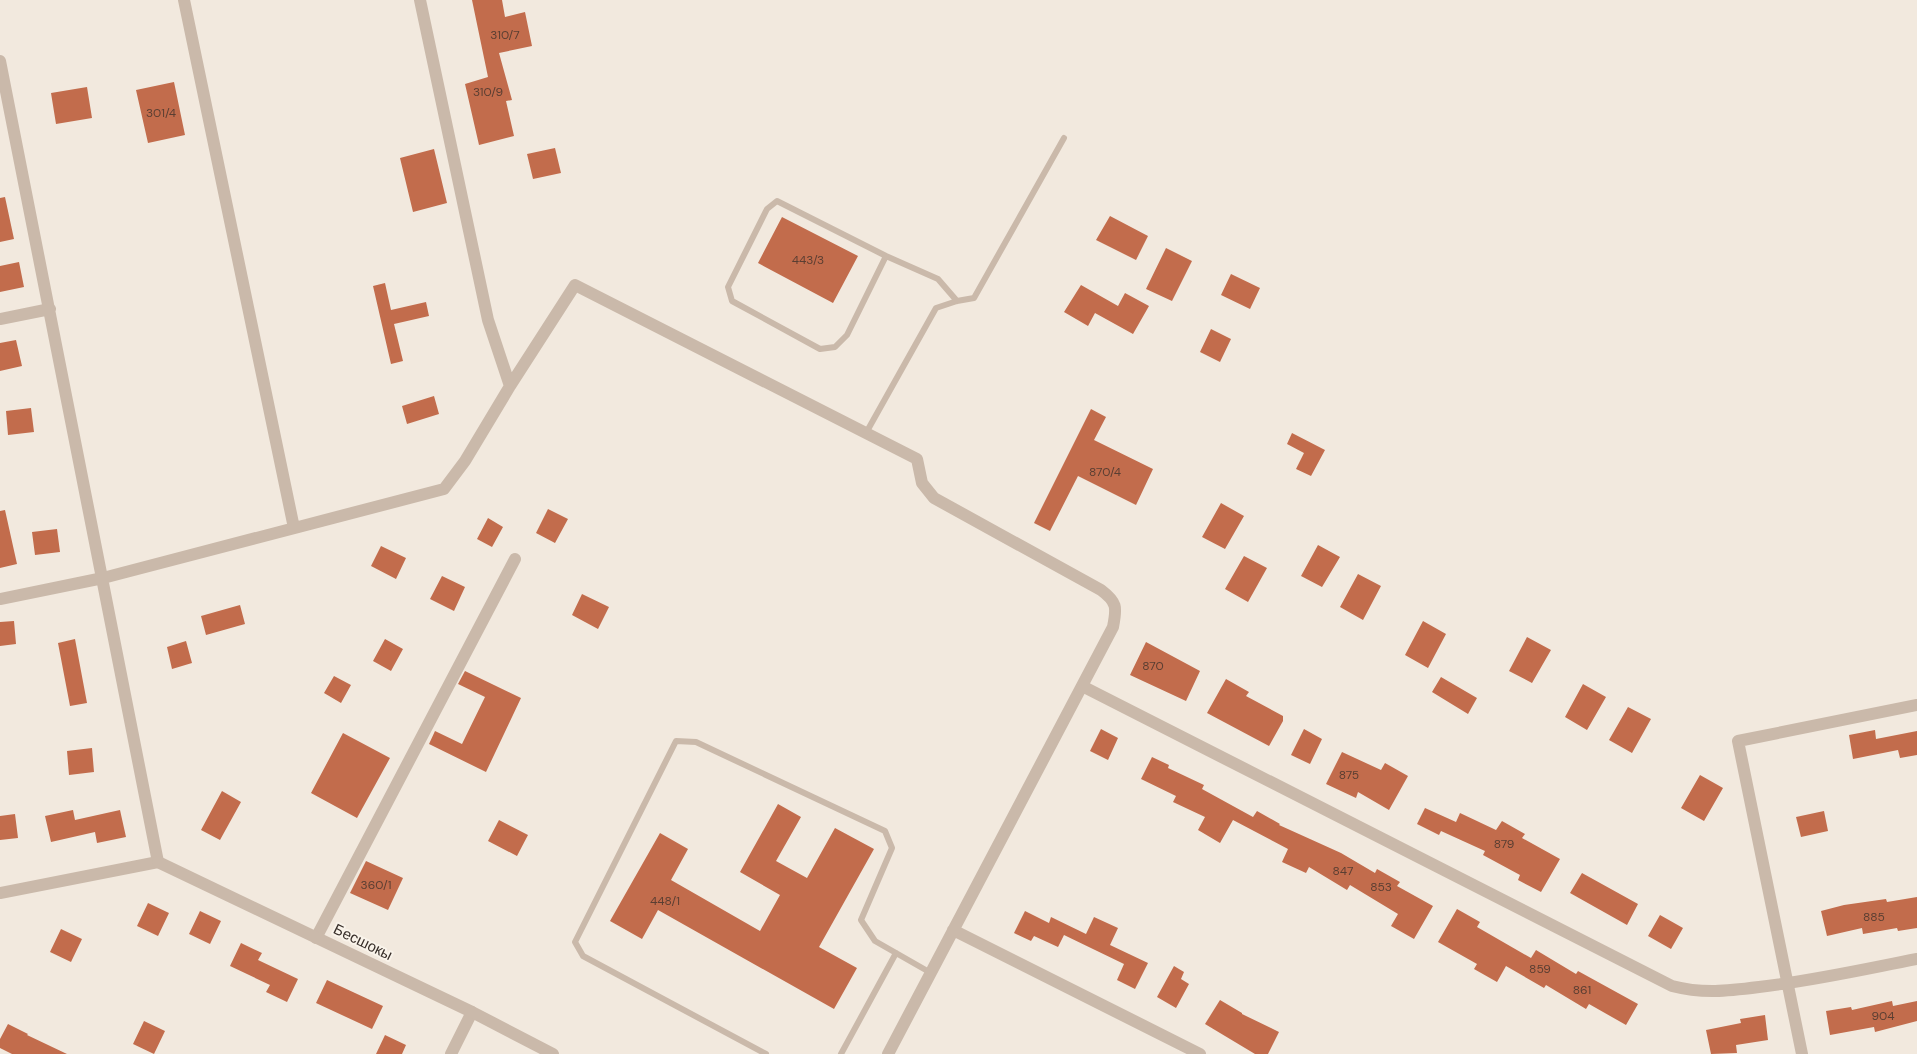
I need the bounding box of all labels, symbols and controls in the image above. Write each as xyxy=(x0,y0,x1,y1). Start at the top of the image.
house number: 310/7 xyxy=(490,27,520,43)
house number: 310/9 xyxy=(473,84,503,100)
house number: 301/4 xyxy=(146,105,176,121)
house number: 443/3 xyxy=(792,252,824,268)
house number: 870/4 xyxy=(1089,464,1121,480)
house number: 870 xyxy=(1142,658,1164,674)
house number: 875 xyxy=(1339,767,1359,783)
house number: 879 xyxy=(1494,836,1514,852)
house number: 847 xyxy=(1333,863,1354,879)
house number: 360/1 xyxy=(361,877,391,893)
house number: 853 xyxy=(1370,879,1392,895)
house number: 448/1 xyxy=(650,893,680,909)
house number: 885 xyxy=(1863,909,1885,925)
street label: Бесшокы xyxy=(330,919,396,965)
house number: 859 xyxy=(1529,961,1551,977)
house number: 861 xyxy=(1573,982,1591,998)
house number: 904 xyxy=(1871,1008,1895,1024)

